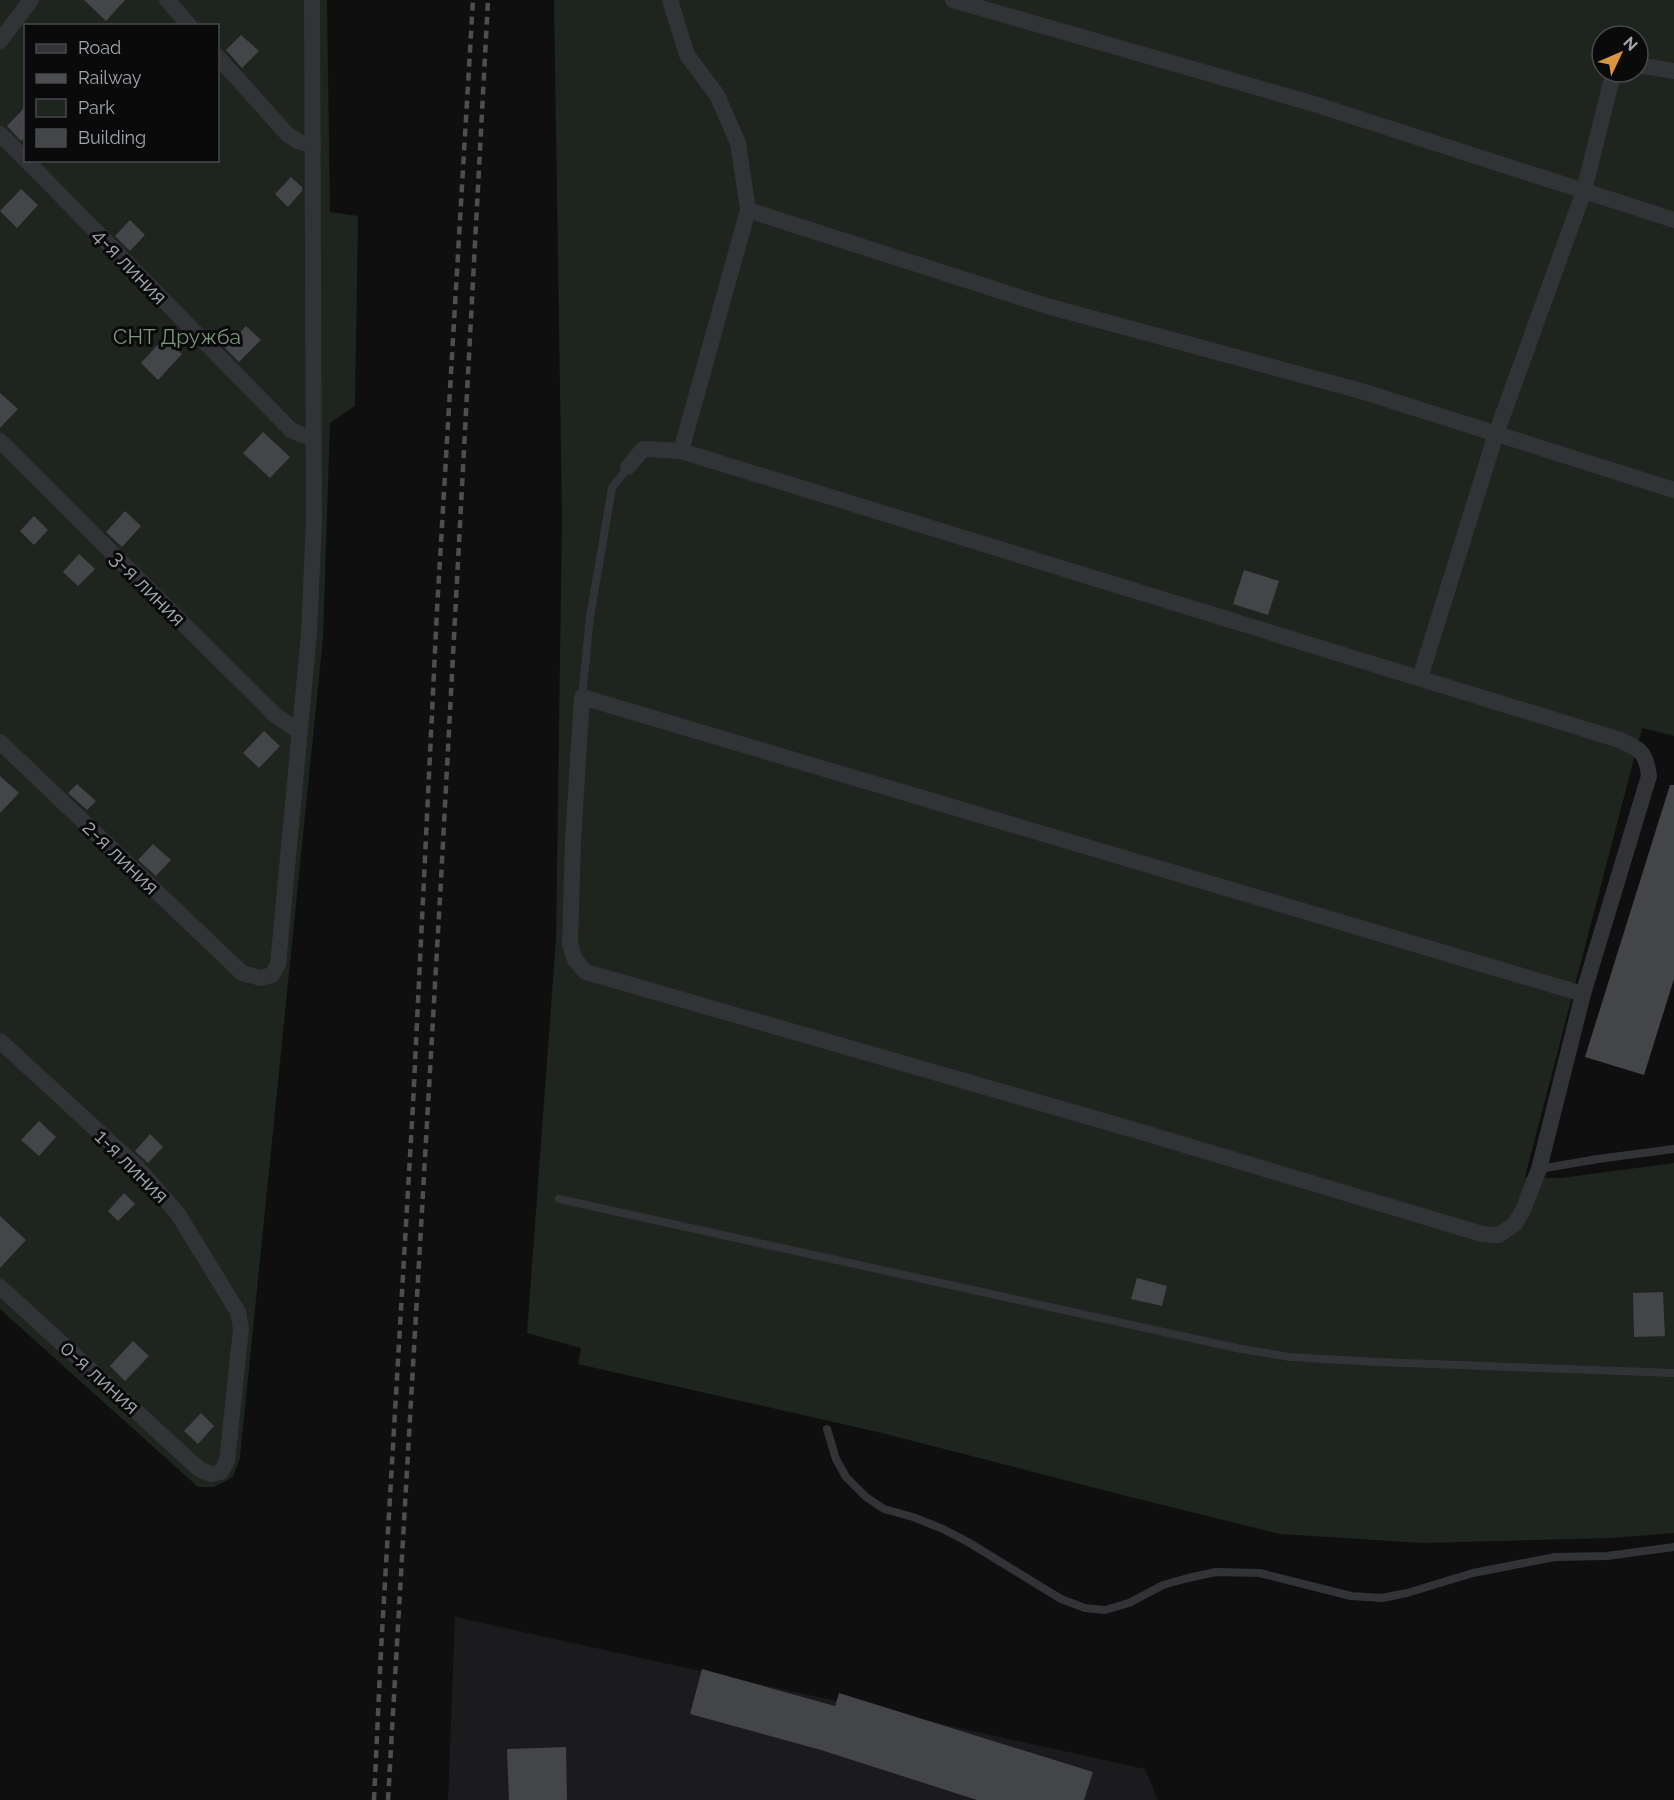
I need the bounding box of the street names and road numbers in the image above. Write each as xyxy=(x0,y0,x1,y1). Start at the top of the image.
street label: 4-я линия xyxy=(87,223,173,309)
street label: 3-я линия xyxy=(105,545,191,631)
street label: 2-я линия xyxy=(78,815,164,899)
street label: 1-я линия xyxy=(90,1124,174,1208)
street label: 0-я линия xyxy=(55,1335,145,1419)

